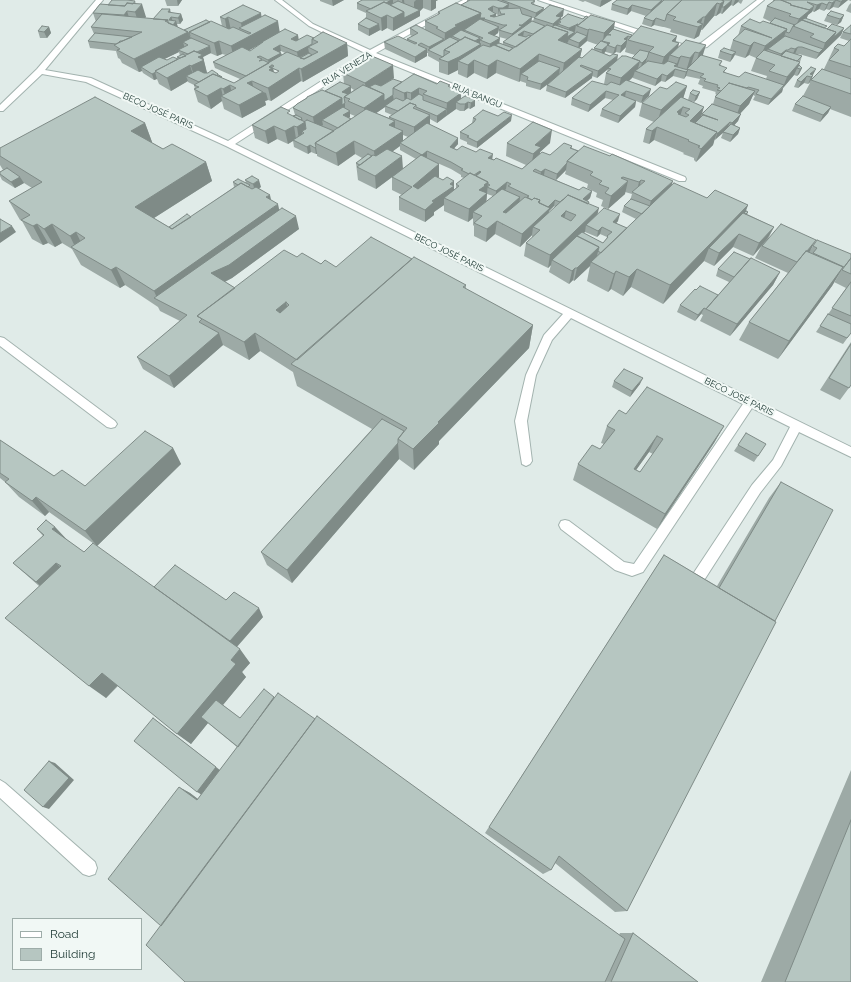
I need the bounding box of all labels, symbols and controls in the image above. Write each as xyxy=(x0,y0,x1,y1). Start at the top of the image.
street label: RUA VENEZA xyxy=(320,49,374,89)
street label: RUA BANGU xyxy=(450,81,504,111)
street label: BECO JOSÉ PARIS xyxy=(121,91,195,131)
street label: BECO JOSÉ PARIS xyxy=(413,232,485,274)
street label: BECO JOSÉ PARIS xyxy=(703,376,775,418)
legend xyxy=(12,918,142,970)
text: Road xyxy=(50,927,79,941)
text: Building xyxy=(50,947,96,961)

